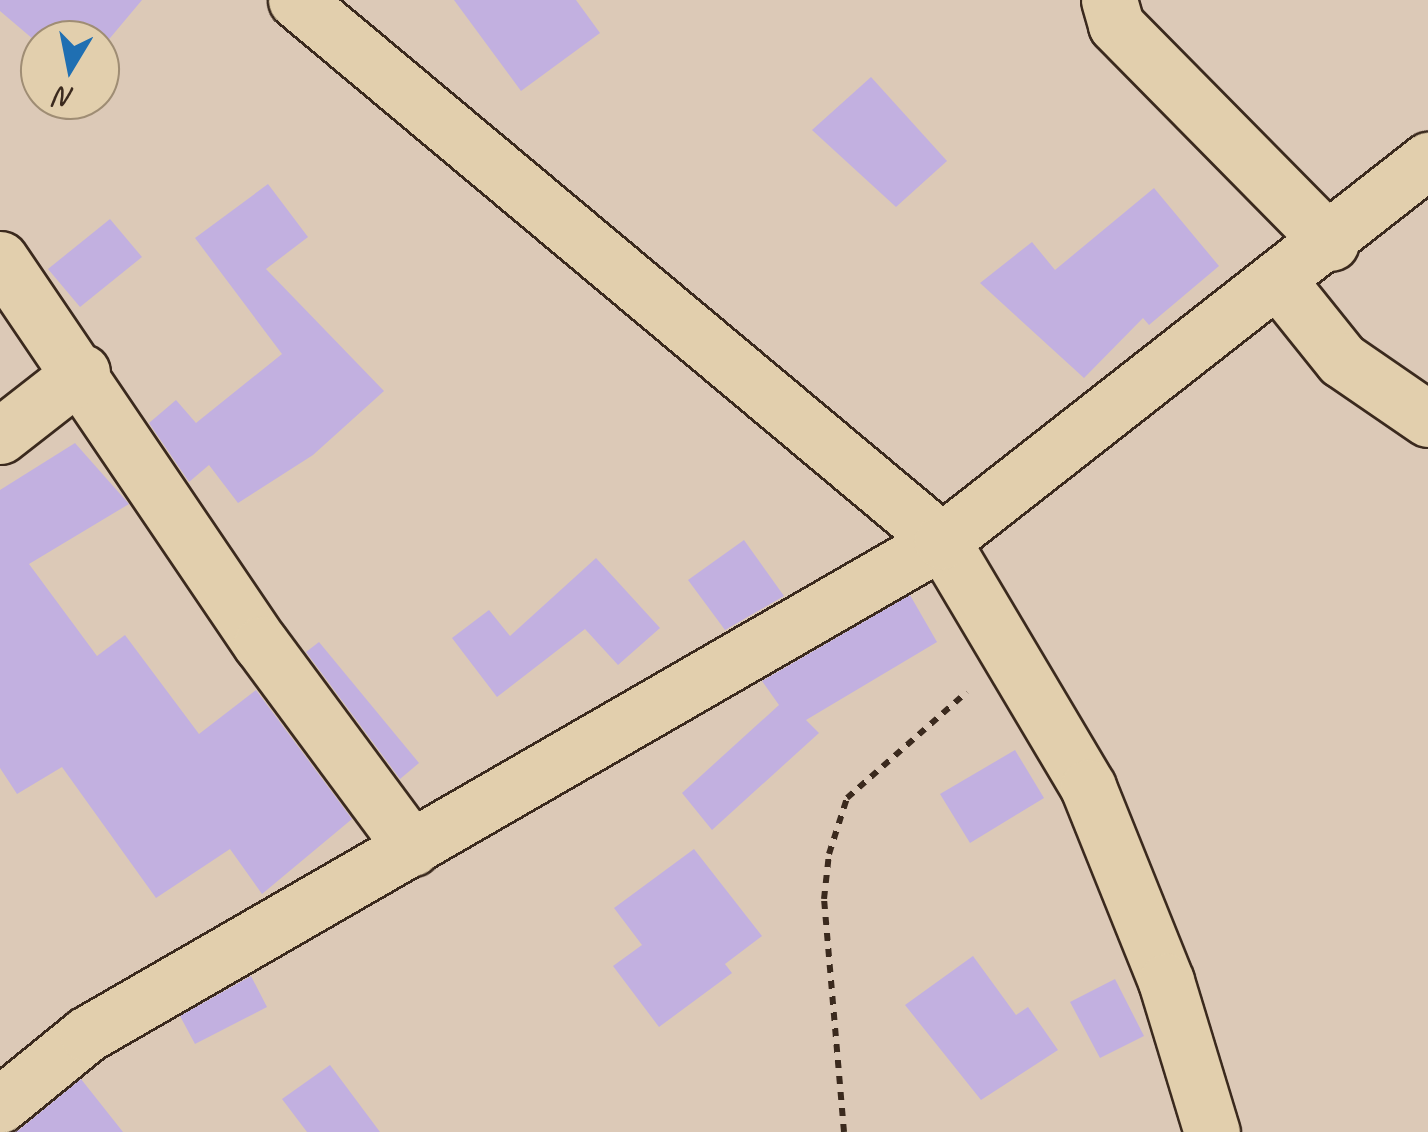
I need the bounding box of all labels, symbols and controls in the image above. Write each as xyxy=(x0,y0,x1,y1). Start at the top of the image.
north arrow xyxy=(20,20,120,120)
text: N xyxy=(53,79,77,117)

